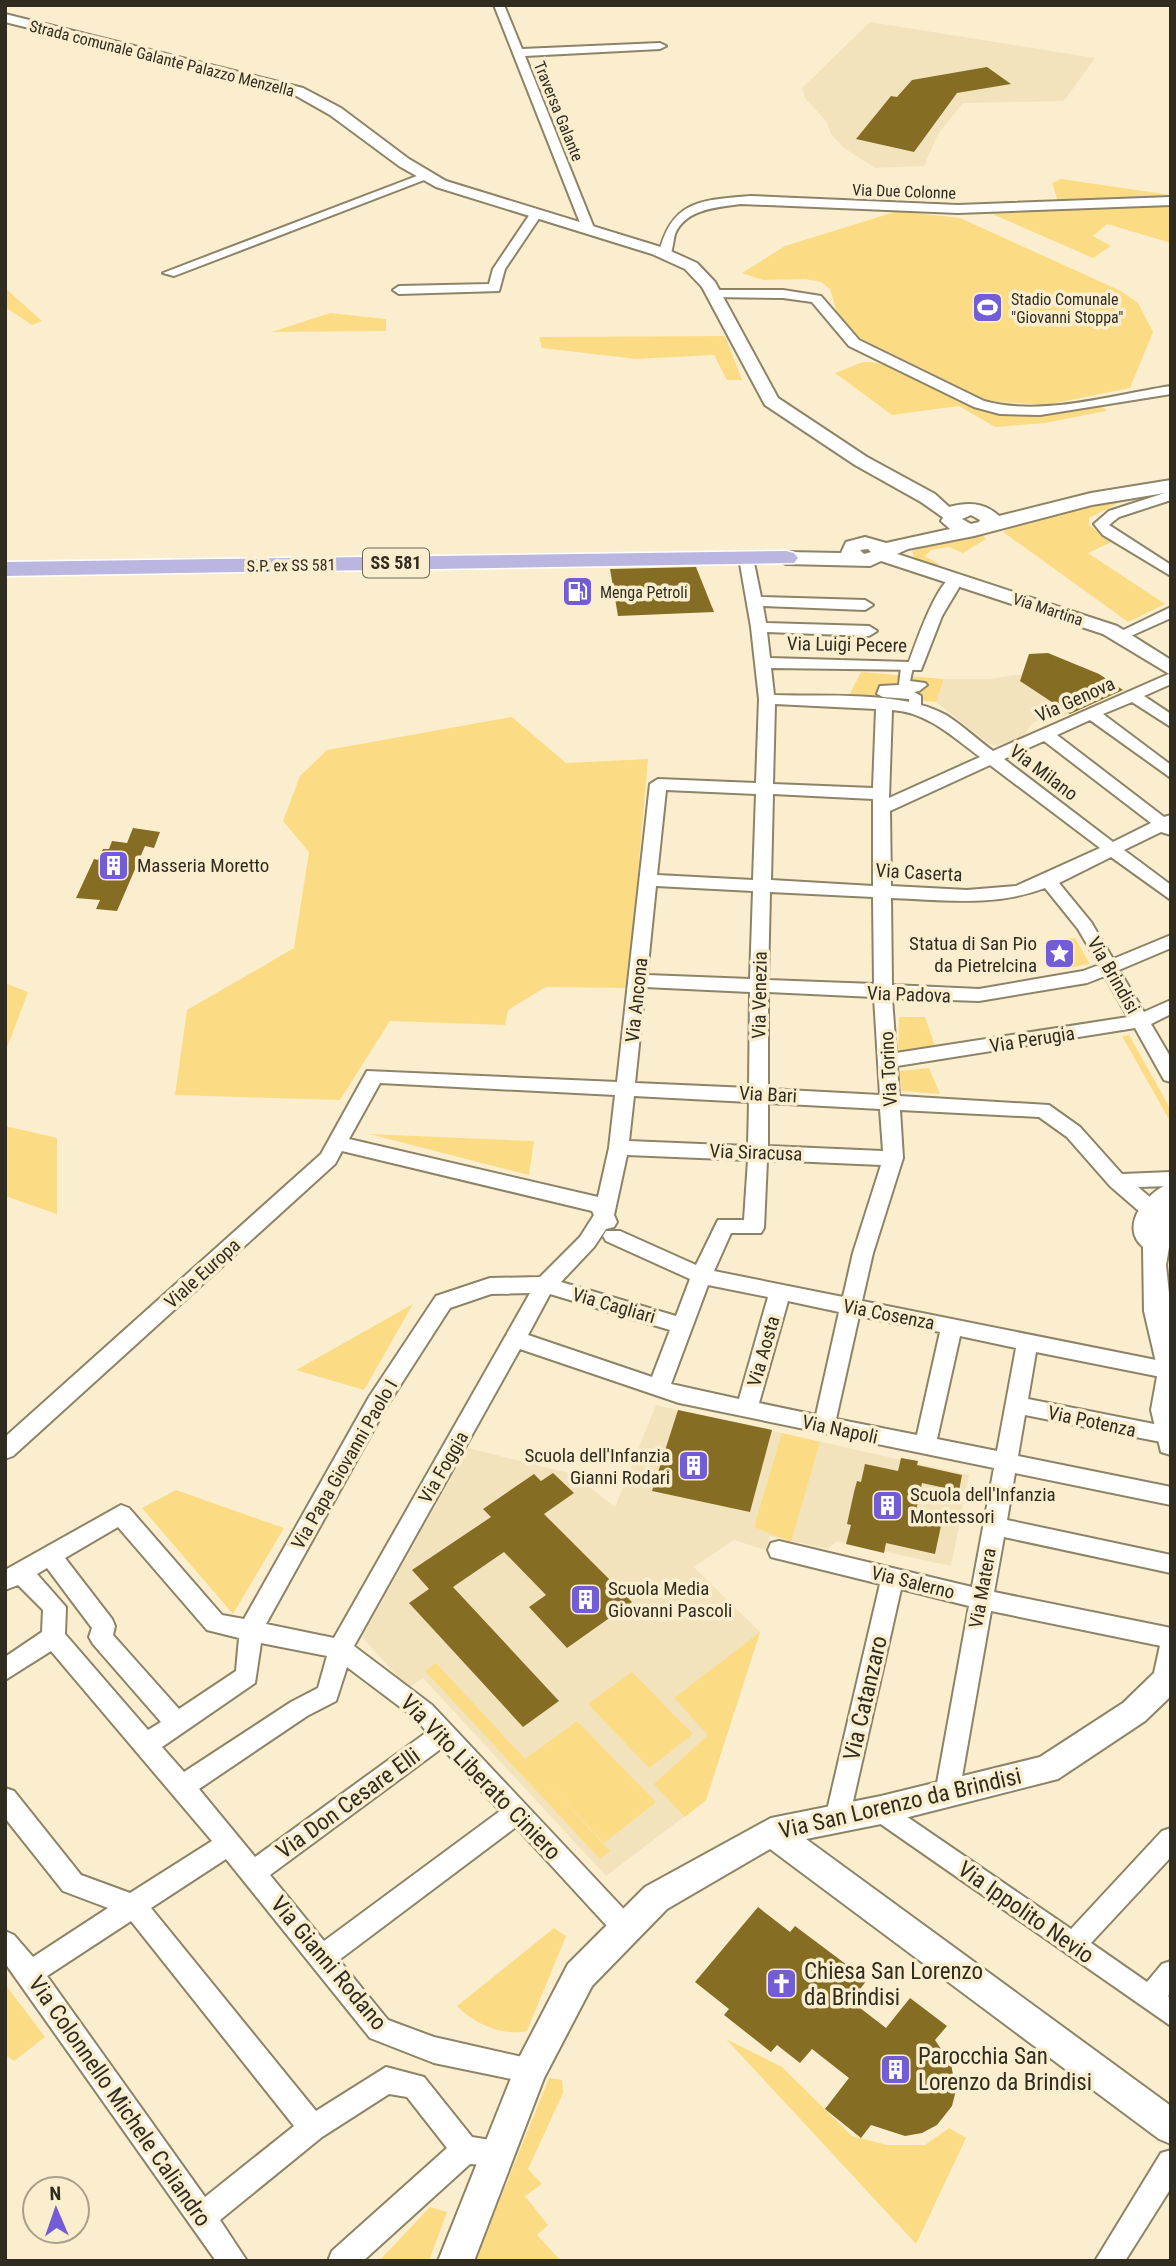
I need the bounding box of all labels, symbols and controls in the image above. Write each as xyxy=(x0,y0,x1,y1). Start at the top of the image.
street label: Strada comunale Galante Palazzo Menzella xyxy=(27,16,296,101)
street label: Traversa Galante xyxy=(530,58,587,164)
street label: Via Due Colonne xyxy=(852,180,956,203)
place label: Stadio Comunale "Giovanni Stoppa" xyxy=(1011,290,1123,327)
sports icon: Stadio Comunale "Giovanni Stoppa" xyxy=(971,291,1005,325)
road number: SS 581 xyxy=(363,548,429,578)
street label: S.P. ex SS 581 xyxy=(246,555,336,576)
fuel station icon: Menga Petroli xyxy=(560,575,594,609)
place label: Menga Petroli xyxy=(600,583,688,602)
street label: Via Martina xyxy=(1010,589,1085,630)
street label: Via Luigi Pecere xyxy=(787,632,907,657)
street label: Via Genova xyxy=(1032,672,1118,727)
street label: Via Milano xyxy=(1005,739,1082,805)
building icon: Masseria Moretto xyxy=(97,848,131,882)
place label: Masseria Moretto xyxy=(137,854,269,877)
street label: Via Caserta xyxy=(875,859,963,886)
place label: Statua di San Pio da Pietrelcina xyxy=(909,932,1037,977)
street label: Via Brindisi xyxy=(1082,933,1145,1018)
place icon: Statua di San Pio da Pietrelcina xyxy=(1043,937,1077,971)
street label: Via Venezia xyxy=(747,951,772,1039)
street label: Via Ancona xyxy=(621,956,652,1044)
street label: Via Padova xyxy=(867,982,951,1007)
street label: Via Perugia xyxy=(988,1021,1076,1058)
street label: Via Torino xyxy=(875,1031,902,1107)
street label: Via Bari xyxy=(738,1081,798,1108)
street label: Via Siracusa xyxy=(709,1139,803,1166)
street label: Viale Europa xyxy=(160,1233,245,1313)
street label: Via Cagliari xyxy=(570,1283,658,1328)
street label: Via Cosenza xyxy=(841,1294,937,1335)
street label: Via Aosta xyxy=(742,1313,784,1389)
street label: Via Papa Giovanni Paolo I xyxy=(286,1375,402,1553)
street label: Via Potenza xyxy=(1046,1401,1138,1442)
street label: Via Napoli xyxy=(800,1410,880,1449)
street label: Via Foggia xyxy=(414,1427,473,1507)
place label: Scuola dell'Infanzia Gianni Rodari xyxy=(524,1444,670,1489)
building icon: Scuola dell'Infanzia Gianni Rodari xyxy=(676,1449,710,1483)
place label: Scuola dell'Infanzia Montessori xyxy=(910,1483,1056,1528)
building icon: Scuola dell'Infanzia Montessori xyxy=(870,1488,904,1522)
street label: Via Matera xyxy=(964,1546,1001,1630)
street label: Via Salerno xyxy=(869,1561,957,1604)
place label: Scuola Media Giovanni Pascoli xyxy=(608,1577,732,1622)
building icon: Scuola Media Giovanni Pascoli xyxy=(568,1582,602,1616)
street label: Via Catanzaro xyxy=(838,1633,893,1763)
street label: Via Vito Liberato Ciniero xyxy=(395,1689,566,1866)
street label: Via Don Cesare Elli xyxy=(271,1742,425,1865)
street label: Via San Lorenzo da Brindisi xyxy=(776,1762,1024,1845)
street label: Via Ippolito Nevio xyxy=(952,1855,1099,1969)
street label: Via Gianni Rodano xyxy=(265,1891,392,2036)
place label: Chiesa San Lorenzo da Brindisi xyxy=(804,1958,983,2011)
church icon: Chiesa San Lorenzo da Brindisi xyxy=(764,1967,798,2001)
street label: Via Colonnello Michele Caliandro xyxy=(23,1971,216,2232)
place label: Parocchia San Lorenzo da Brindisi xyxy=(918,2043,1092,2096)
building icon: Parocchia San Lorenzo da Brindisi xyxy=(878,2052,912,2086)
north arrow xyxy=(21,2175,91,2245)
text: N xyxy=(49,2182,62,2205)

